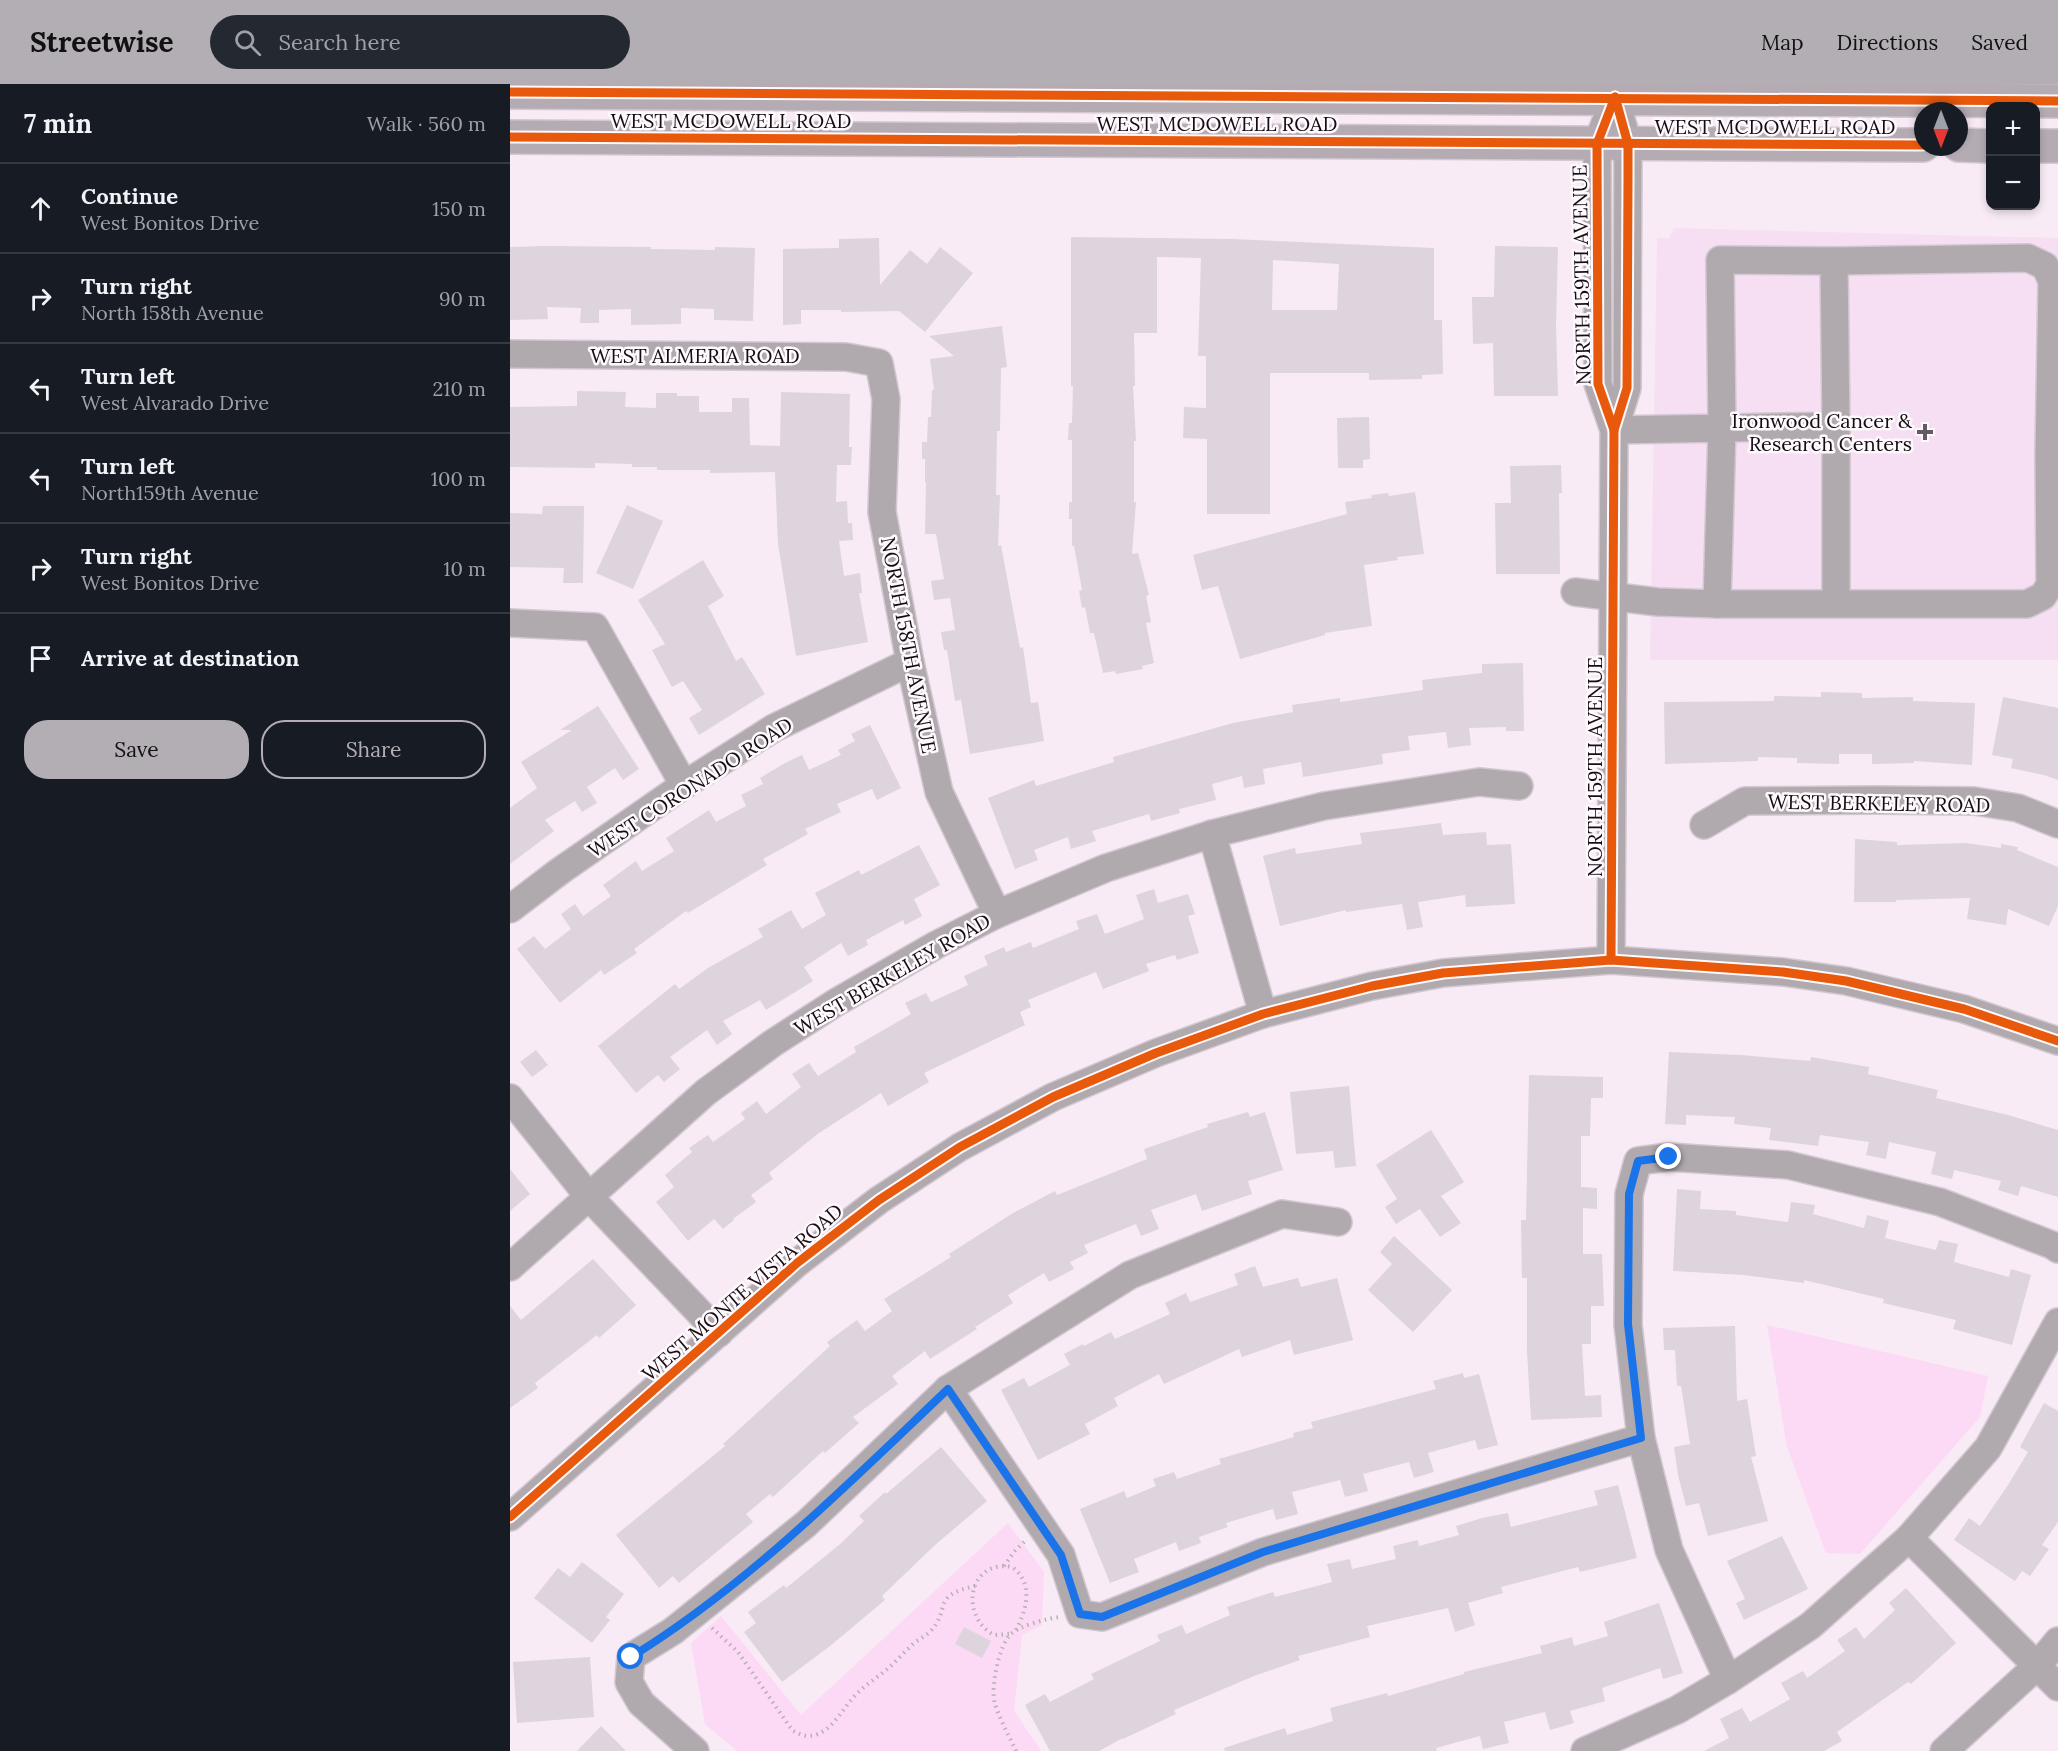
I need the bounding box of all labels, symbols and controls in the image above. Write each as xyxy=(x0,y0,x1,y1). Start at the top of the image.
search box xyxy=(210,15,630,69)
text: Streetwise xyxy=(30,24,174,60)
icon: search xyxy=(231,26,264,59)
text: Search here xyxy=(279,28,401,56)
text: Map xyxy=(1761,29,1804,56)
text: Directions xyxy=(1837,29,1938,56)
text: Saved xyxy=(1971,29,2028,56)
north arrow xyxy=(1914,102,1968,156)
map controls xyxy=(1986,102,2040,210)
button: + xyxy=(1986,102,2040,156)
text: 7 min xyxy=(24,107,92,140)
street label: WEST MCDOWELL ROAD xyxy=(611,108,851,133)
text: Walk · 560 m xyxy=(367,111,486,136)
street label: WEST MCDOWELL ROAD xyxy=(1097,111,1337,136)
street label: WEST MCDOWELL ROAD xyxy=(1655,114,1895,139)
button: − xyxy=(1986,156,2040,210)
street label: NORTH 159TH AVENUE xyxy=(1567,165,1595,385)
text: Continue xyxy=(81,182,178,210)
icon: ahead xyxy=(24,192,57,225)
text: 150 m xyxy=(432,196,486,221)
text: West Bonitos Drive xyxy=(81,210,259,235)
text: Turn right xyxy=(81,272,192,300)
icon: right xyxy=(24,282,57,315)
text: 90 m xyxy=(439,286,486,311)
text: North 158th Avenue xyxy=(81,300,264,325)
street label: WEST ALMERIA ROAD xyxy=(590,343,800,368)
text: Turn left xyxy=(81,362,175,390)
icon: left xyxy=(24,372,57,405)
text: 210 m xyxy=(432,376,486,401)
text: West Alvarado Drive xyxy=(81,390,269,415)
place label: Ironwood Cancer & Research Centers xyxy=(1731,408,1913,456)
marker: Ironwood Cancer & Research Centers xyxy=(1916,423,1934,441)
text: Turn left xyxy=(81,452,175,480)
icon: left xyxy=(24,462,57,495)
text: 100 m xyxy=(431,466,486,491)
text: North159th Avenue xyxy=(81,480,259,505)
street label: NORTH 158TH AVENUE xyxy=(876,535,942,755)
text: Turn right xyxy=(81,542,192,570)
icon: right xyxy=(24,552,57,585)
text: 10 m xyxy=(443,556,486,581)
text: West Bonitos Drive xyxy=(81,570,259,595)
icon: arrive xyxy=(24,642,57,675)
text: Arrive at destination xyxy=(81,644,299,672)
street label: NORTH 159TH AVENUE xyxy=(1582,657,1607,877)
street label: WEST CORONADO ROAD xyxy=(583,711,797,863)
button: Save xyxy=(24,720,249,779)
button: Share xyxy=(261,720,486,779)
street label: WEST BERKELEY ROAD xyxy=(1767,789,1991,817)
street label: WEST BERKELEY ROAD xyxy=(789,908,995,1040)
route end xyxy=(1655,1143,1681,1169)
street label: WEST MONTE VISTA ROAD xyxy=(636,1198,848,1386)
route start xyxy=(617,1643,643,1669)

